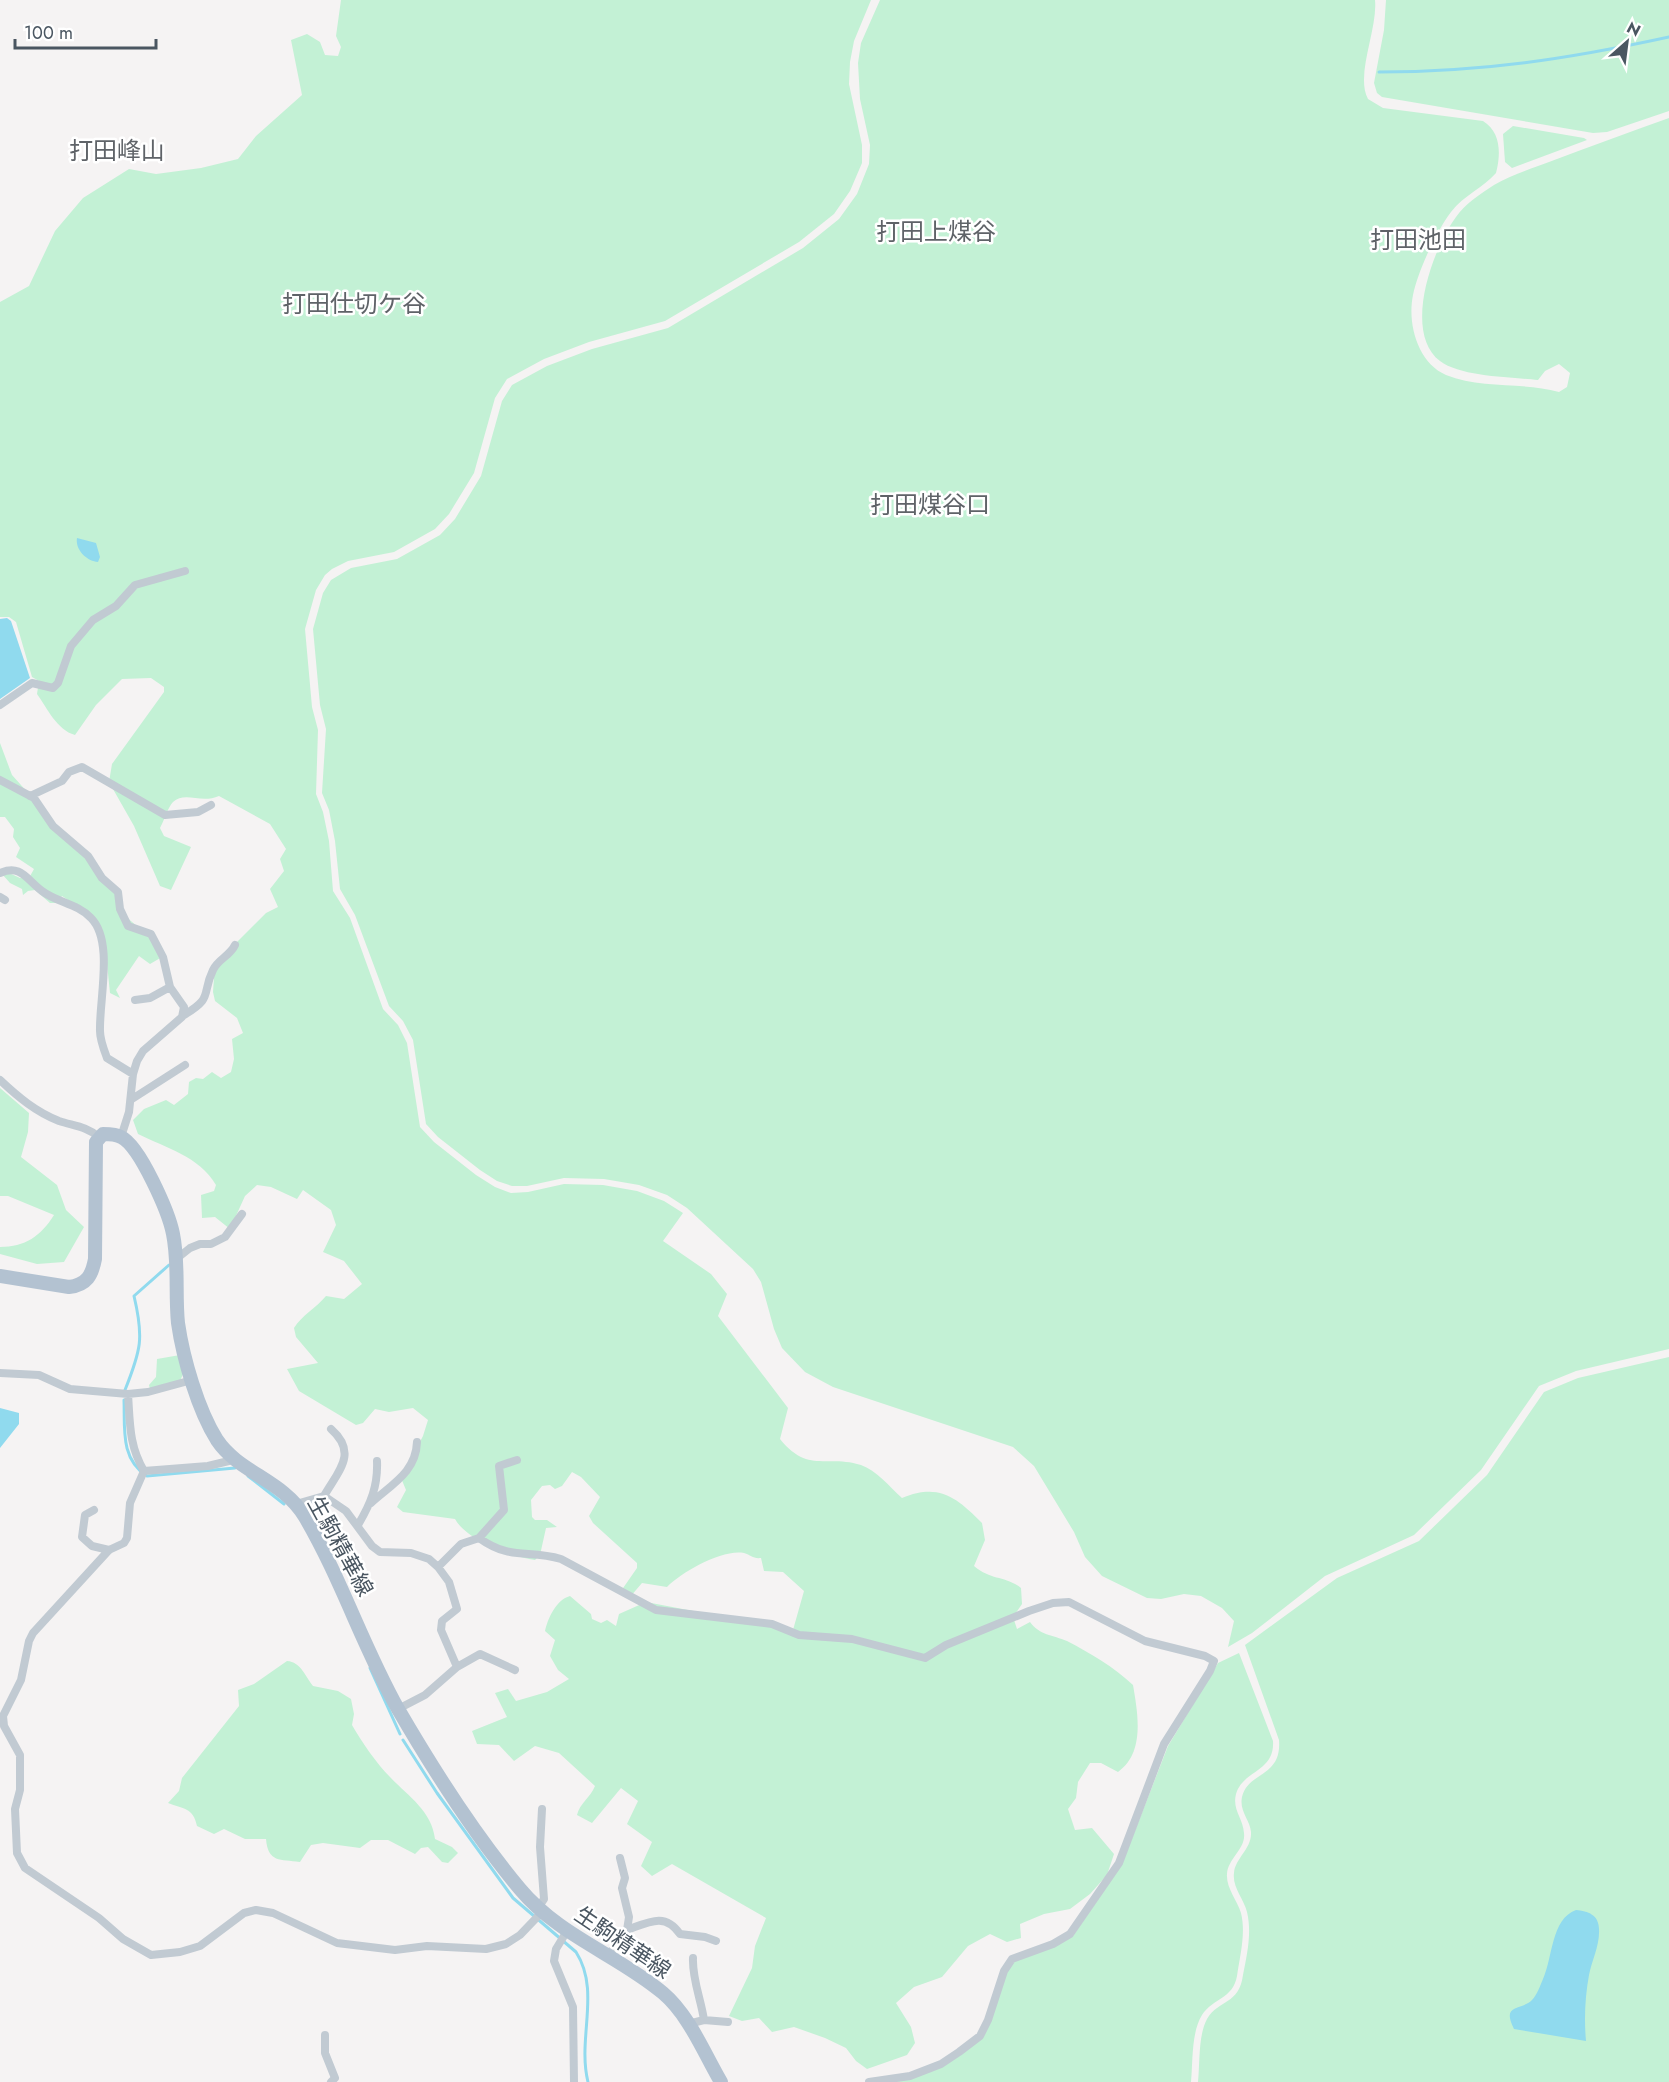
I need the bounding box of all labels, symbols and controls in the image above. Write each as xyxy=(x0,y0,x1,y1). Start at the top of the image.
scale bar xyxy=(15,12,156,50)
north arrow xyxy=(1597,12,1657,72)
text: N xyxy=(1623,16,1645,42)
text: 100 m xyxy=(24,20,73,46)
district label: 打田峰山 xyxy=(69,133,165,168)
district label: 打田上煤谷 xyxy=(876,214,996,249)
district label: 打田池田 xyxy=(1370,222,1466,257)
district label: 打田仕切ケ谷 xyxy=(282,286,426,321)
district label: 打田煤谷口 xyxy=(870,487,990,522)
street label: 生駒精華線 xyxy=(300,1490,382,1602)
street label: 生駒精華線 xyxy=(568,1898,678,1986)

